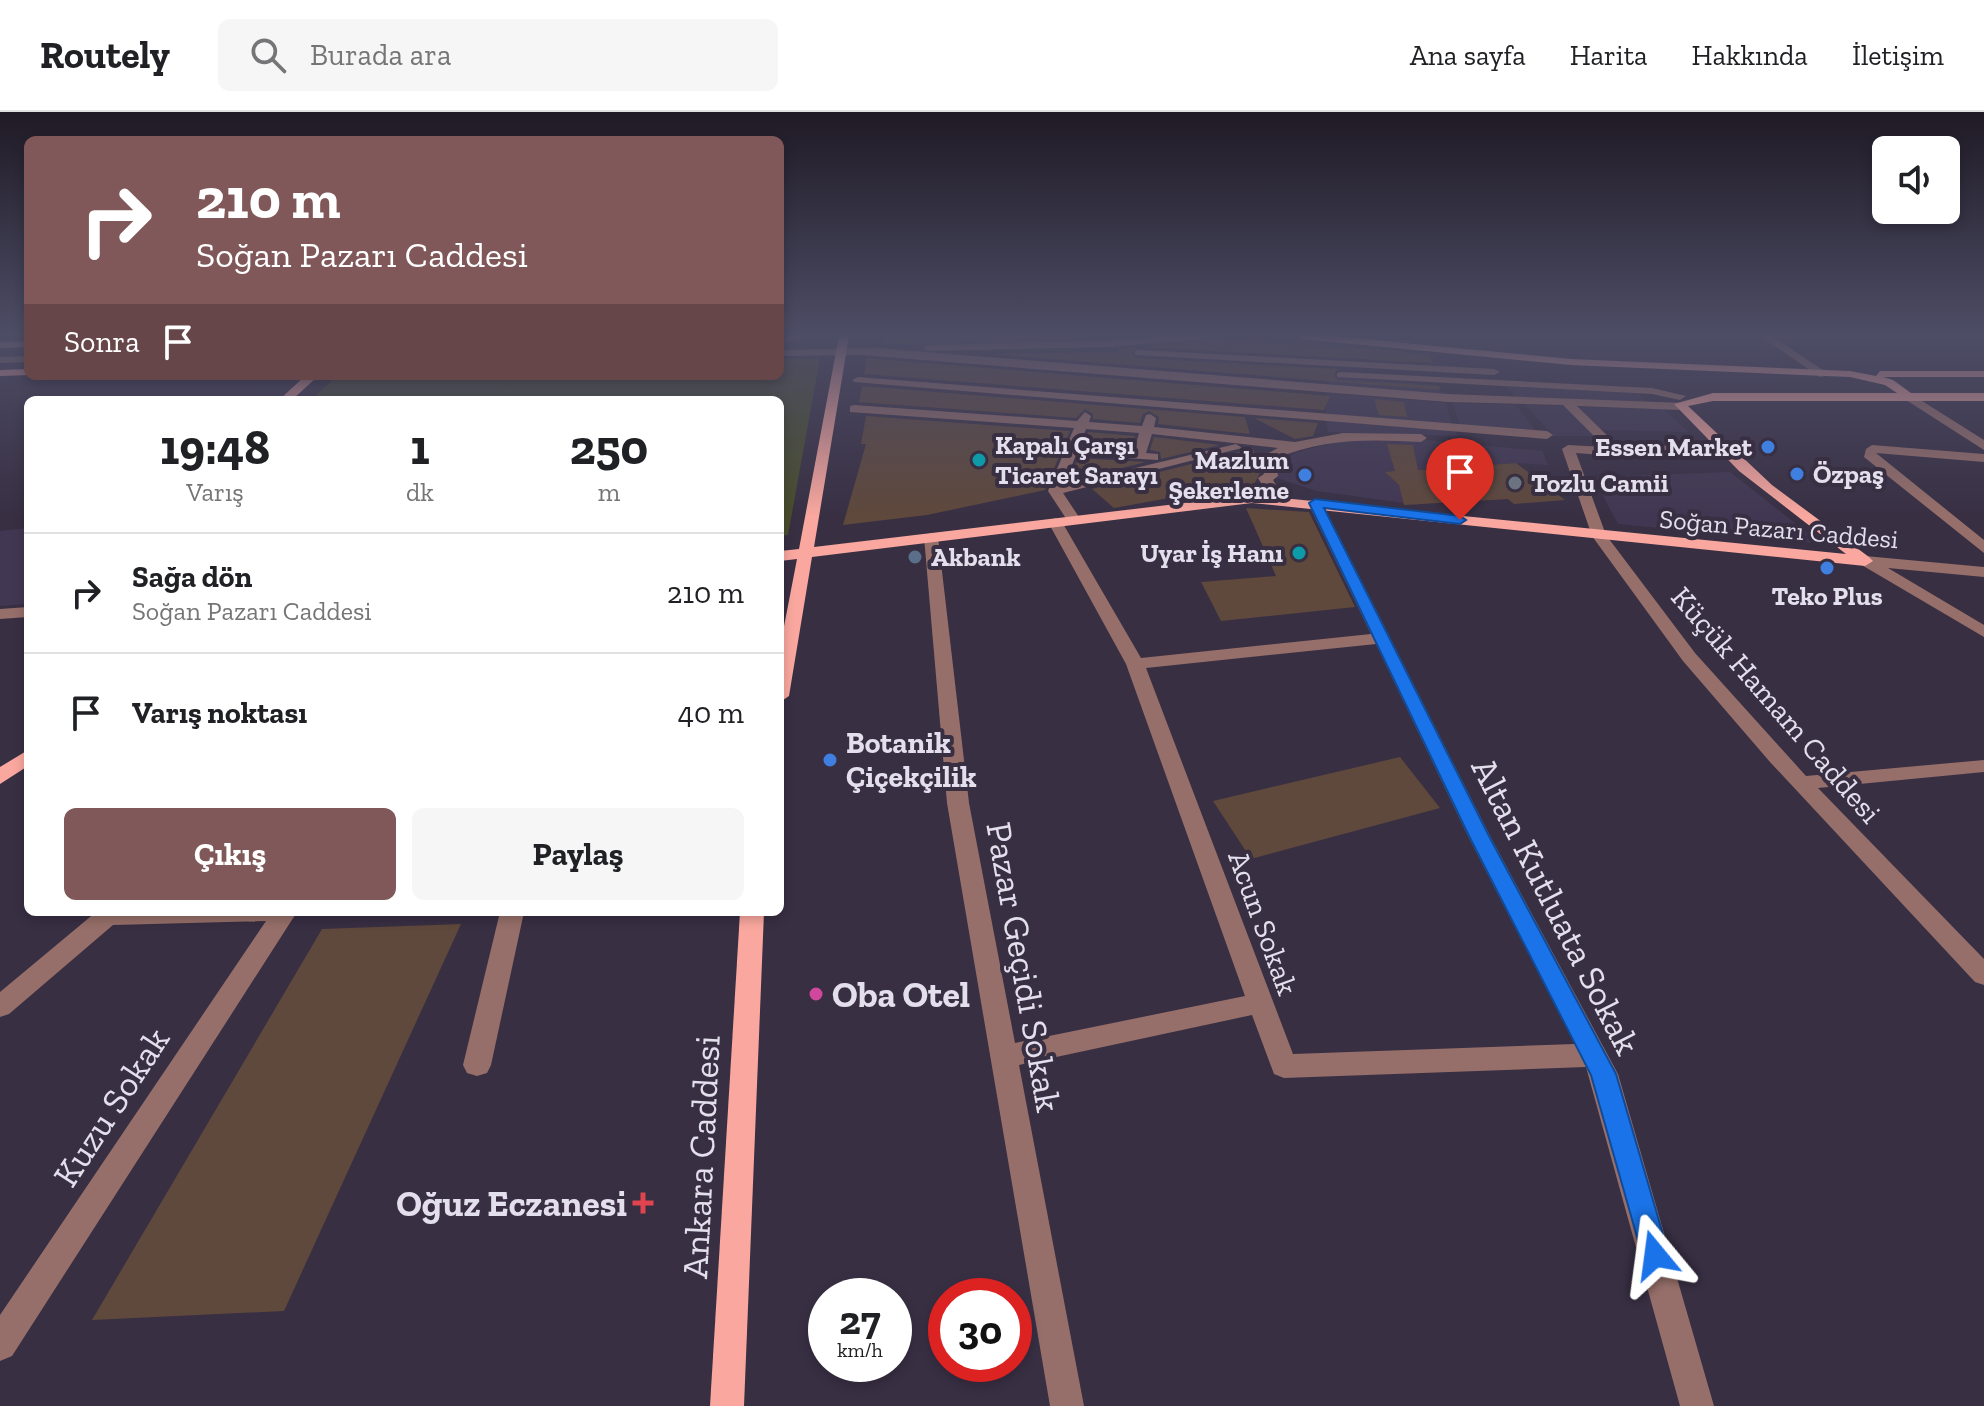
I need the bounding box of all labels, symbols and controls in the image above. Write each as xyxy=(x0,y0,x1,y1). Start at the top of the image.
search box xyxy=(218,19,778,91)
text: Routely xyxy=(40,32,170,78)
icon: search xyxy=(246,33,290,77)
text: Burada ara xyxy=(310,37,451,73)
text: Ana sayfa xyxy=(1410,39,1526,72)
text: Harita xyxy=(1570,39,1648,72)
text: Hakkında xyxy=(1692,39,1808,72)
text: İletişim xyxy=(1852,39,1944,72)
map controls xyxy=(1872,136,1960,224)
button: sound xyxy=(1872,136,1960,224)
text: 210 m xyxy=(196,165,340,232)
icon: right xyxy=(64,168,168,272)
text: Soğan Pazarı Caddesi xyxy=(196,233,528,276)
icon: arrive xyxy=(156,320,200,364)
text: Sonra xyxy=(64,324,140,360)
text: 19:48 xyxy=(160,419,270,476)
text: 1 xyxy=(410,419,430,476)
text: 250 xyxy=(570,419,648,476)
place label: Kapalı Çarşı Ticaret Sarayı xyxy=(995,429,1158,491)
place label: Essen Market xyxy=(1595,431,1753,463)
pin xyxy=(1426,438,1494,520)
marker: Essen Market xyxy=(1759,438,1777,456)
place label: Mazlum Şekerleme xyxy=(1169,444,1289,506)
icon: arrive xyxy=(1438,450,1482,494)
marker: Kapalı Çarşı Ticaret Sarayı xyxy=(970,451,988,469)
place label: Özpaş xyxy=(1813,458,1884,490)
marker: Özpaş xyxy=(1788,465,1806,483)
marker: Mazlum Şekerleme xyxy=(1296,466,1314,484)
place label: Tozlu Camii xyxy=(1531,467,1669,499)
marker: Tozlu Camii xyxy=(1506,474,1524,492)
text: Varış xyxy=(186,476,244,508)
text: dk xyxy=(406,476,434,508)
text: m xyxy=(598,476,620,508)
street label: Soğan Pazarı Caddesi xyxy=(1658,503,1900,555)
place label: Uyar İş Hanı xyxy=(1140,537,1283,569)
place label: Akbank xyxy=(931,541,1021,573)
marker: Uyar İş Hanı xyxy=(1290,544,1308,562)
marker: Akbank xyxy=(906,548,924,566)
text: Sağa dön xyxy=(132,559,252,595)
marker: Teko Plus xyxy=(1818,559,1836,577)
icon: right xyxy=(64,571,108,615)
text: 210 m xyxy=(667,575,744,611)
street label: Küçük Hamam Caddesi xyxy=(1664,579,1888,831)
place label: Teko Plus xyxy=(1771,580,1883,612)
text: Soğan Pazarı Caddesi xyxy=(132,595,372,627)
icon: arrive xyxy=(64,691,108,735)
text: Varış noktası xyxy=(132,695,307,731)
text: 40 m xyxy=(678,695,744,731)
place label: Botanik Çiçekçilik xyxy=(846,725,977,795)
street label: Altan Kutluata Sokak xyxy=(1463,750,1650,1062)
marker: Botanik Çiçekçilik xyxy=(821,751,839,769)
button: Çıkış xyxy=(64,808,396,900)
button: Paylaş xyxy=(412,808,744,900)
street label: Pazar Geçidi Sokak xyxy=(977,819,1071,1116)
street label: Acun Sokak xyxy=(1220,846,1306,1000)
place label: Oba Otel xyxy=(832,973,970,1016)
marker: Oba Otel xyxy=(807,985,825,1003)
street label: Kuzu Sokak xyxy=(44,1019,178,1194)
street label: Ankara Caddesi xyxy=(673,1034,729,1280)
place label: Oğuz Eczanesi xyxy=(396,1182,627,1225)
marker: Oğuz Eczanesi xyxy=(634,1194,652,1212)
position arrow xyxy=(1613,1213,1697,1297)
speed limit sign: 30 xyxy=(928,1278,1032,1382)
text: 27 xyxy=(839,1296,881,1344)
text: km/h xyxy=(837,1338,883,1362)

